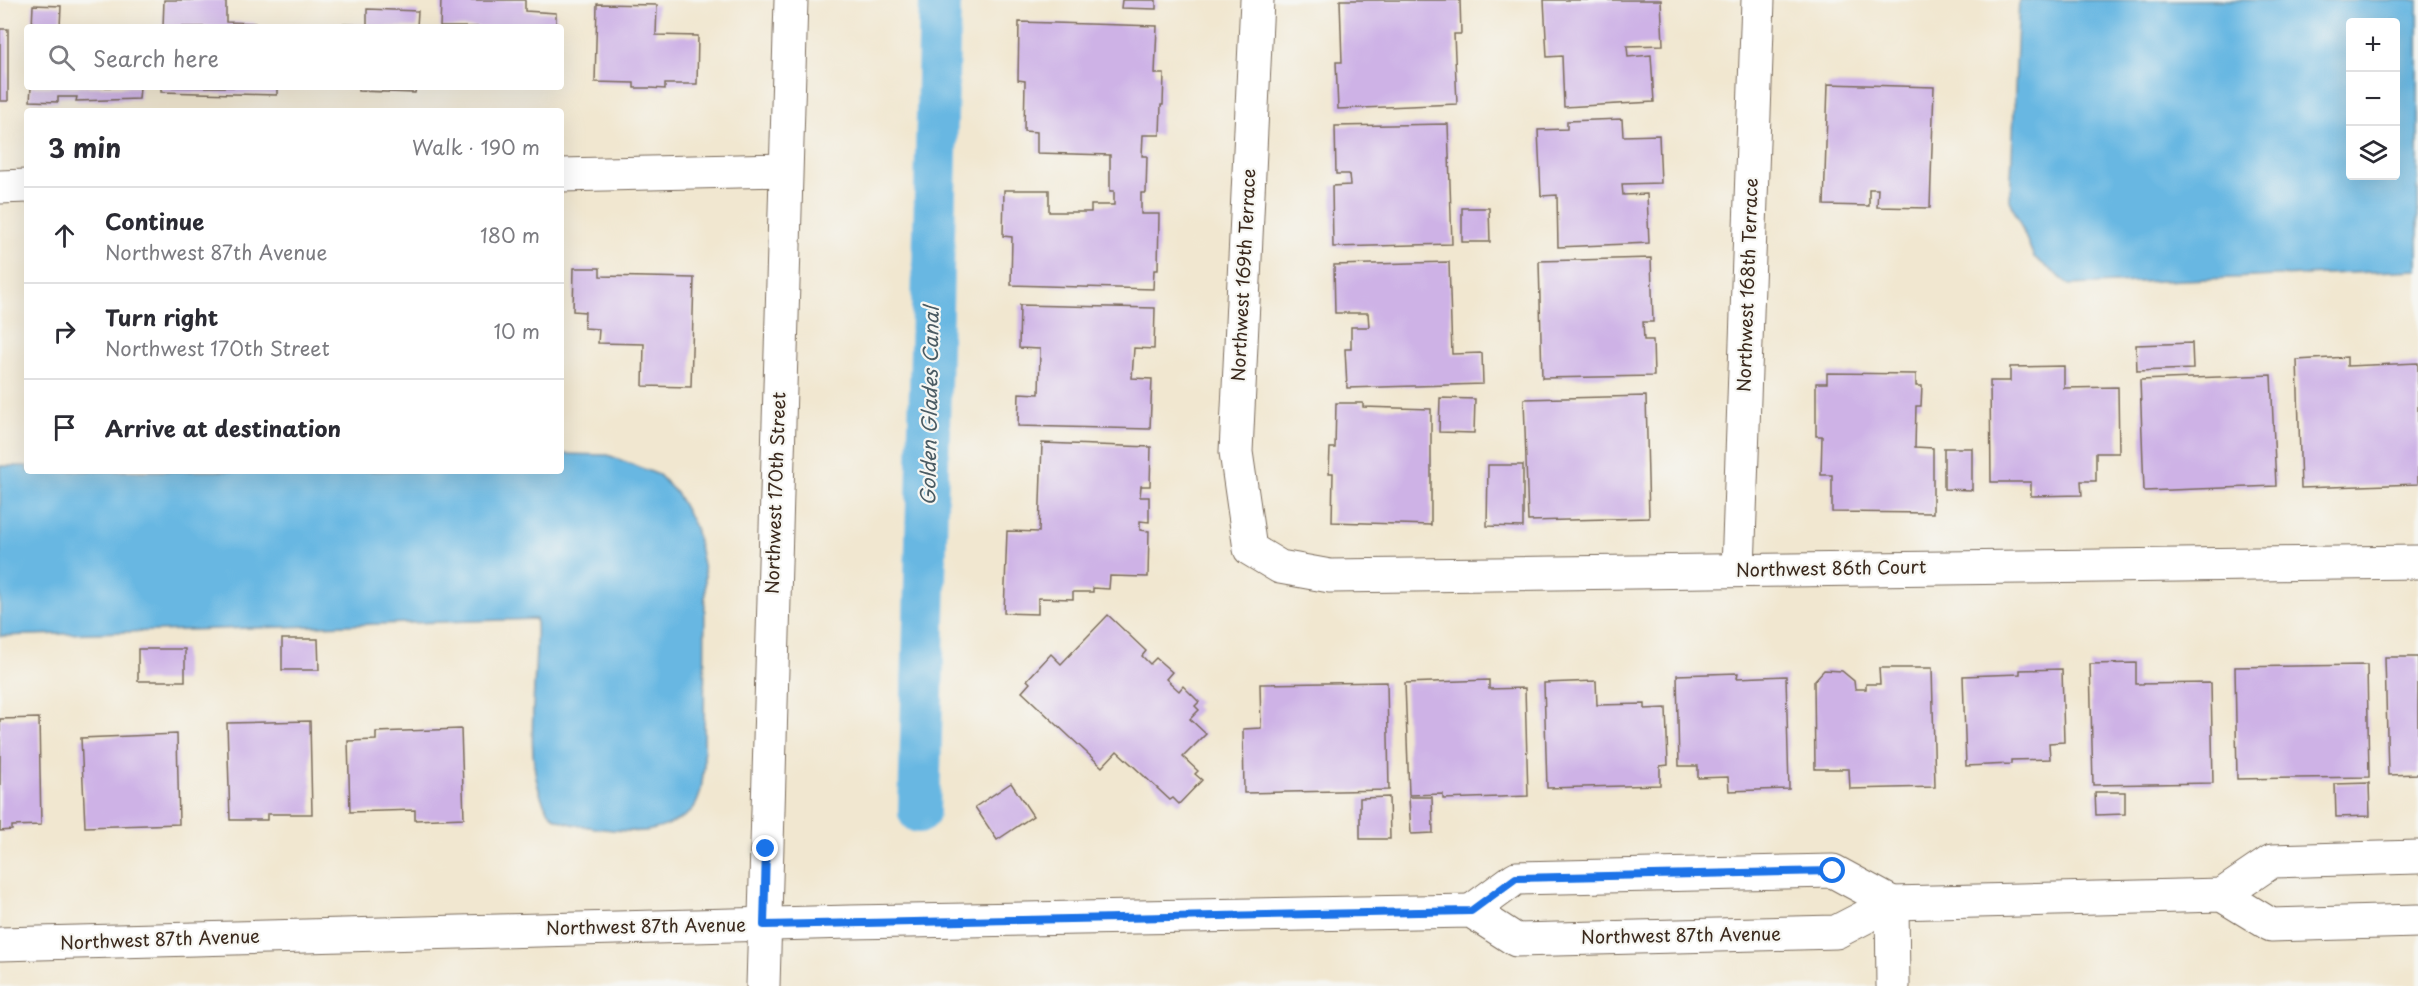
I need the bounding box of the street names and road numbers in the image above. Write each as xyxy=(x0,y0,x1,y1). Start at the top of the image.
street label: Northwest 169th Terrace xyxy=(1223,168,1262,382)
street label: Northwest 168th Terrace xyxy=(1729,177,1764,393)
street label: Northwest 170th Street xyxy=(757,391,792,594)
street label: Northwest 86th Court xyxy=(1736,552,1926,583)
street label: Northwest 87th Avenue xyxy=(546,910,746,941)
street label: Northwest 87th Avenue xyxy=(1581,919,1781,950)
street label: Northwest 87th Avenue xyxy=(60,922,261,955)

